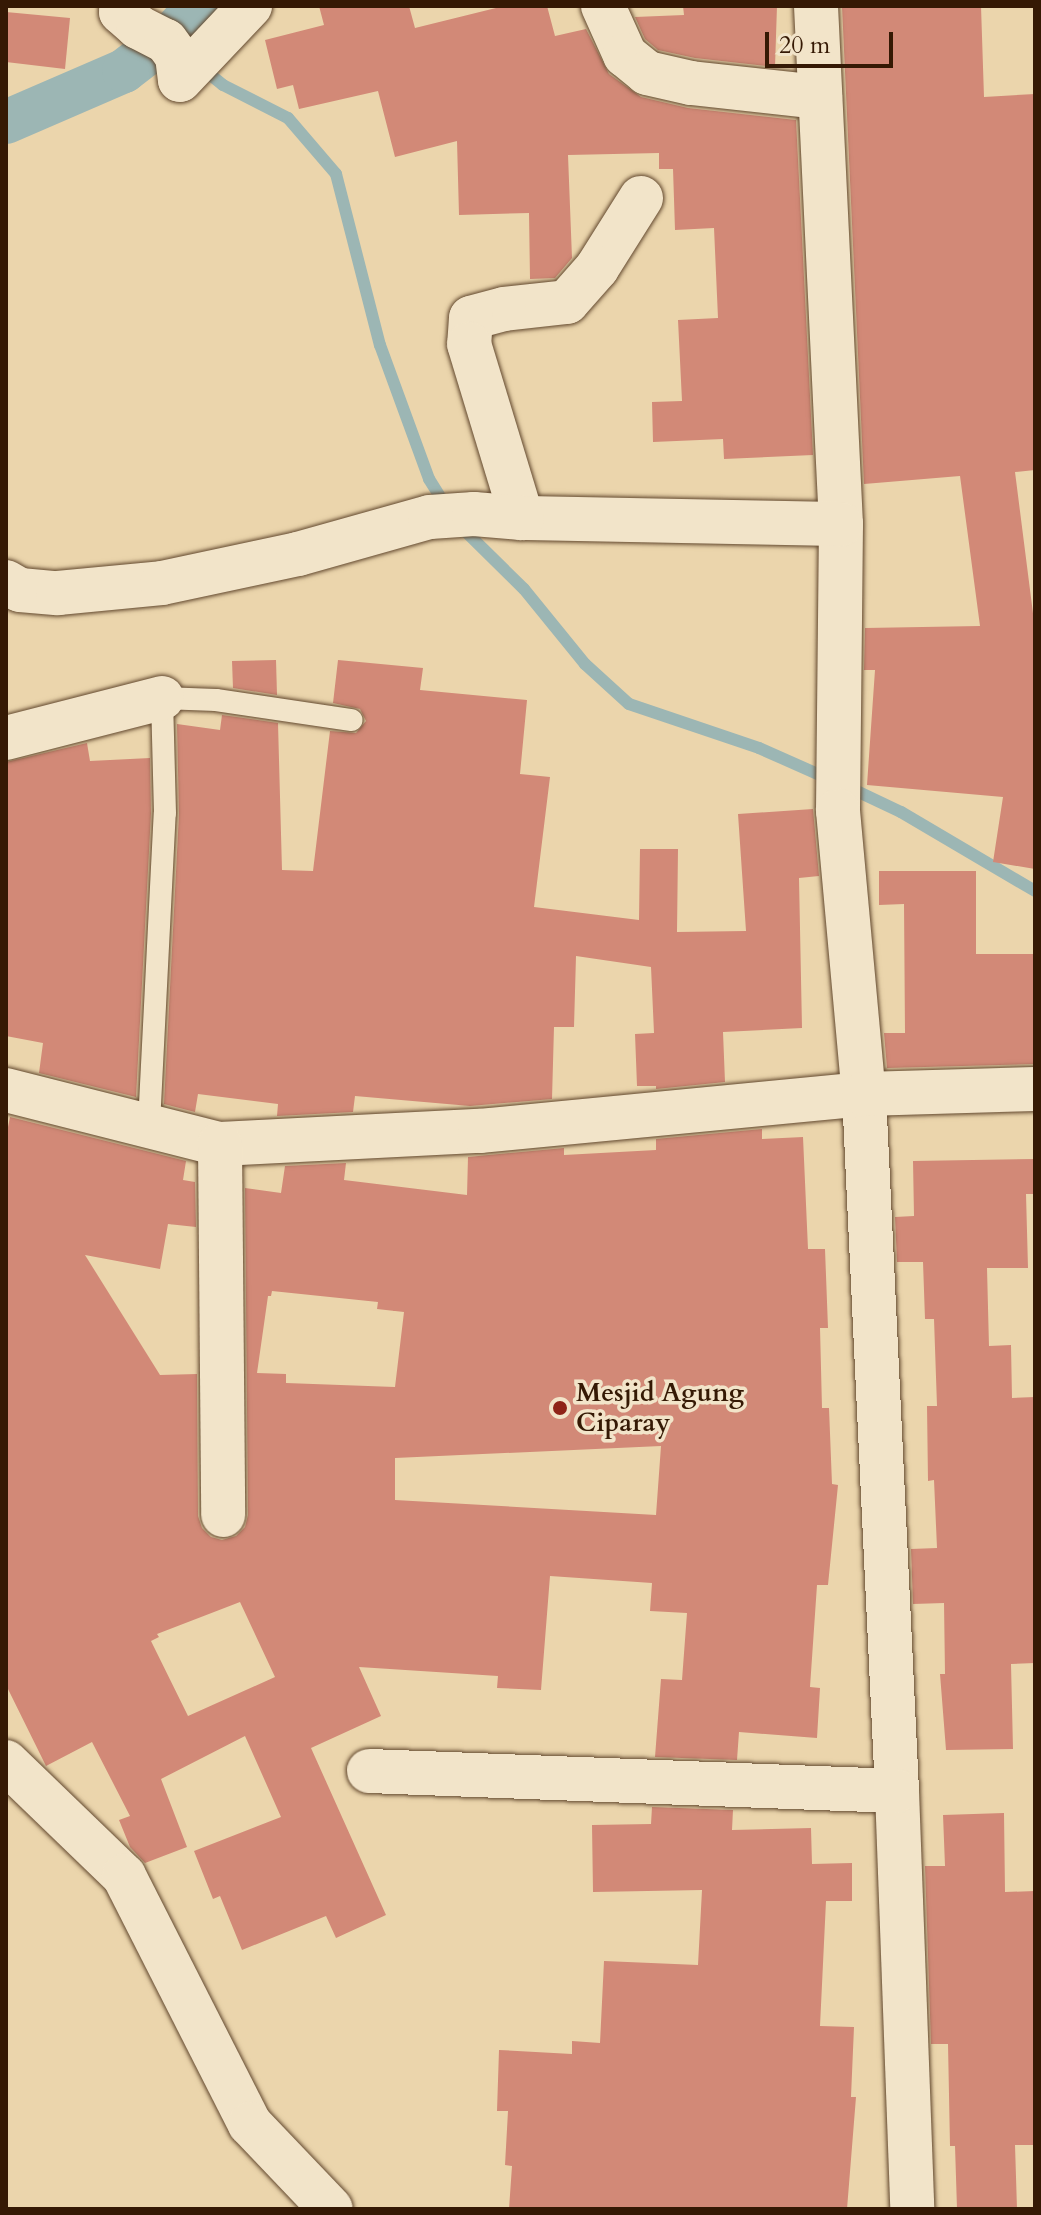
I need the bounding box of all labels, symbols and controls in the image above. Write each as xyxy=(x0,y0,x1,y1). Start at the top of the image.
scale bar xyxy=(769,16,897,66)
text: 20 m xyxy=(779,29,830,62)
place label: Mesjid Agung Ciparay xyxy=(576,1377,744,1438)
marker: Mesjid Agung Ciparay xyxy=(551,1399,569,1417)

